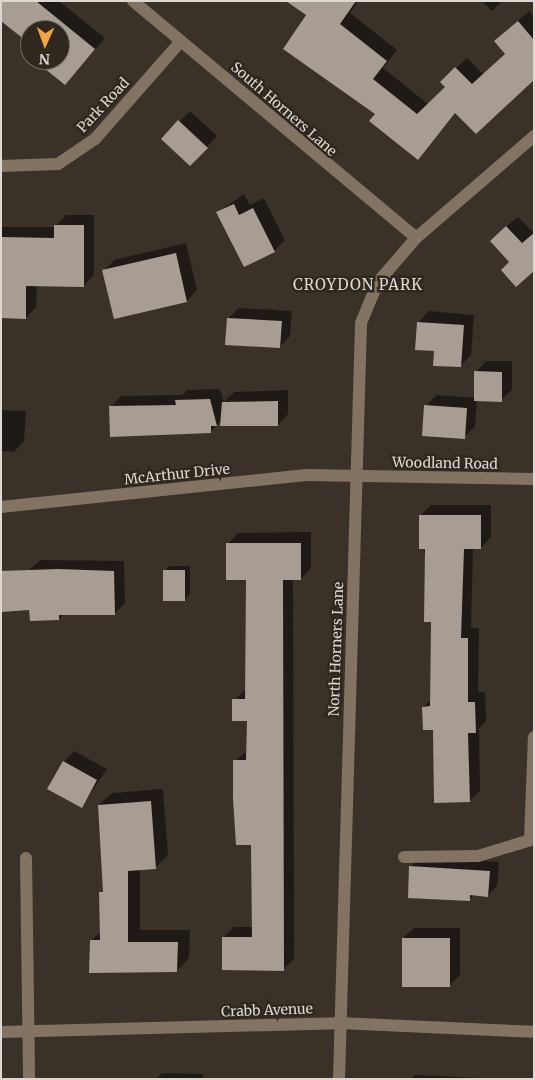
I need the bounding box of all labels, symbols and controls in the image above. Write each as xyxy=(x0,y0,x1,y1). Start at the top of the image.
north arrow xyxy=(20,20,70,70)
text: N xyxy=(39,50,50,68)
street label: South Horners Lane xyxy=(228,58,340,160)
street label: Park Road xyxy=(74,74,132,136)
district label: CROYDON PARK xyxy=(291,276,425,294)
street label: Woodland Road xyxy=(392,454,498,472)
street label: McArthur Drive xyxy=(123,460,231,488)
street label: North Horners Lane xyxy=(325,581,347,717)
street label: Crabb Avenue xyxy=(221,1000,313,1020)

